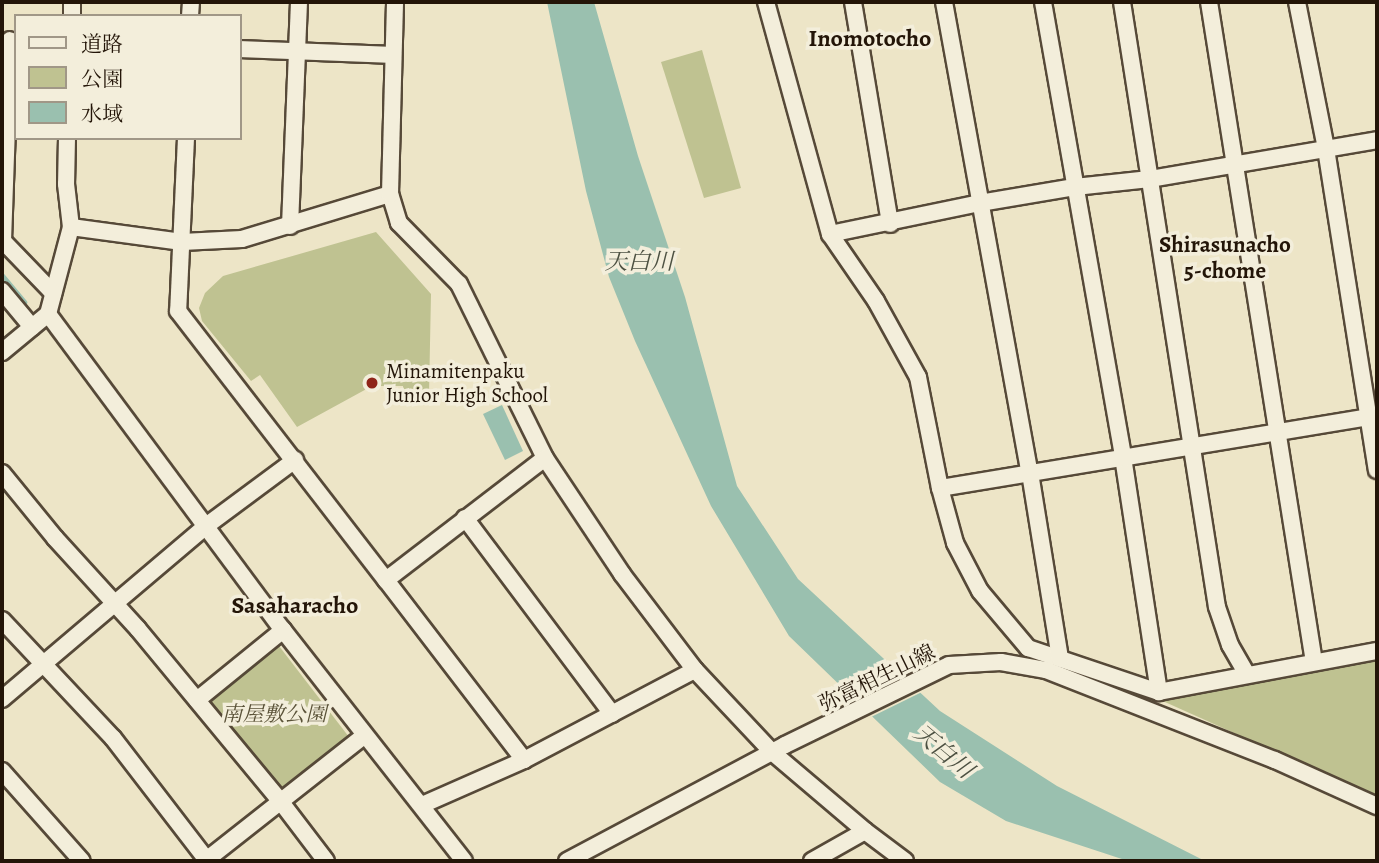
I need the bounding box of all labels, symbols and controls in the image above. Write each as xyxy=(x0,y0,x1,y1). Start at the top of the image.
legend xyxy=(14,14,242,140)
district label: Inomotocho xyxy=(809,25,931,53)
text: 道路 xyxy=(81,30,123,58)
text: 公園 xyxy=(81,65,123,93)
text: 水域 xyxy=(81,100,123,128)
district label: Shirasunacho 5-chome xyxy=(1159,231,1291,285)
water label: 天白川 xyxy=(605,248,673,276)
place label: Minamitenpaku Junior High School xyxy=(386,358,548,408)
marker: Minamitenpaku Junior High School xyxy=(364,375,380,391)
district label: Sasaharacho xyxy=(231,592,359,620)
street label: 弥富相生山線 xyxy=(815,639,939,717)
park label: 南屋敷公園 xyxy=(222,701,326,727)
water label: 天白川 xyxy=(908,719,978,785)

